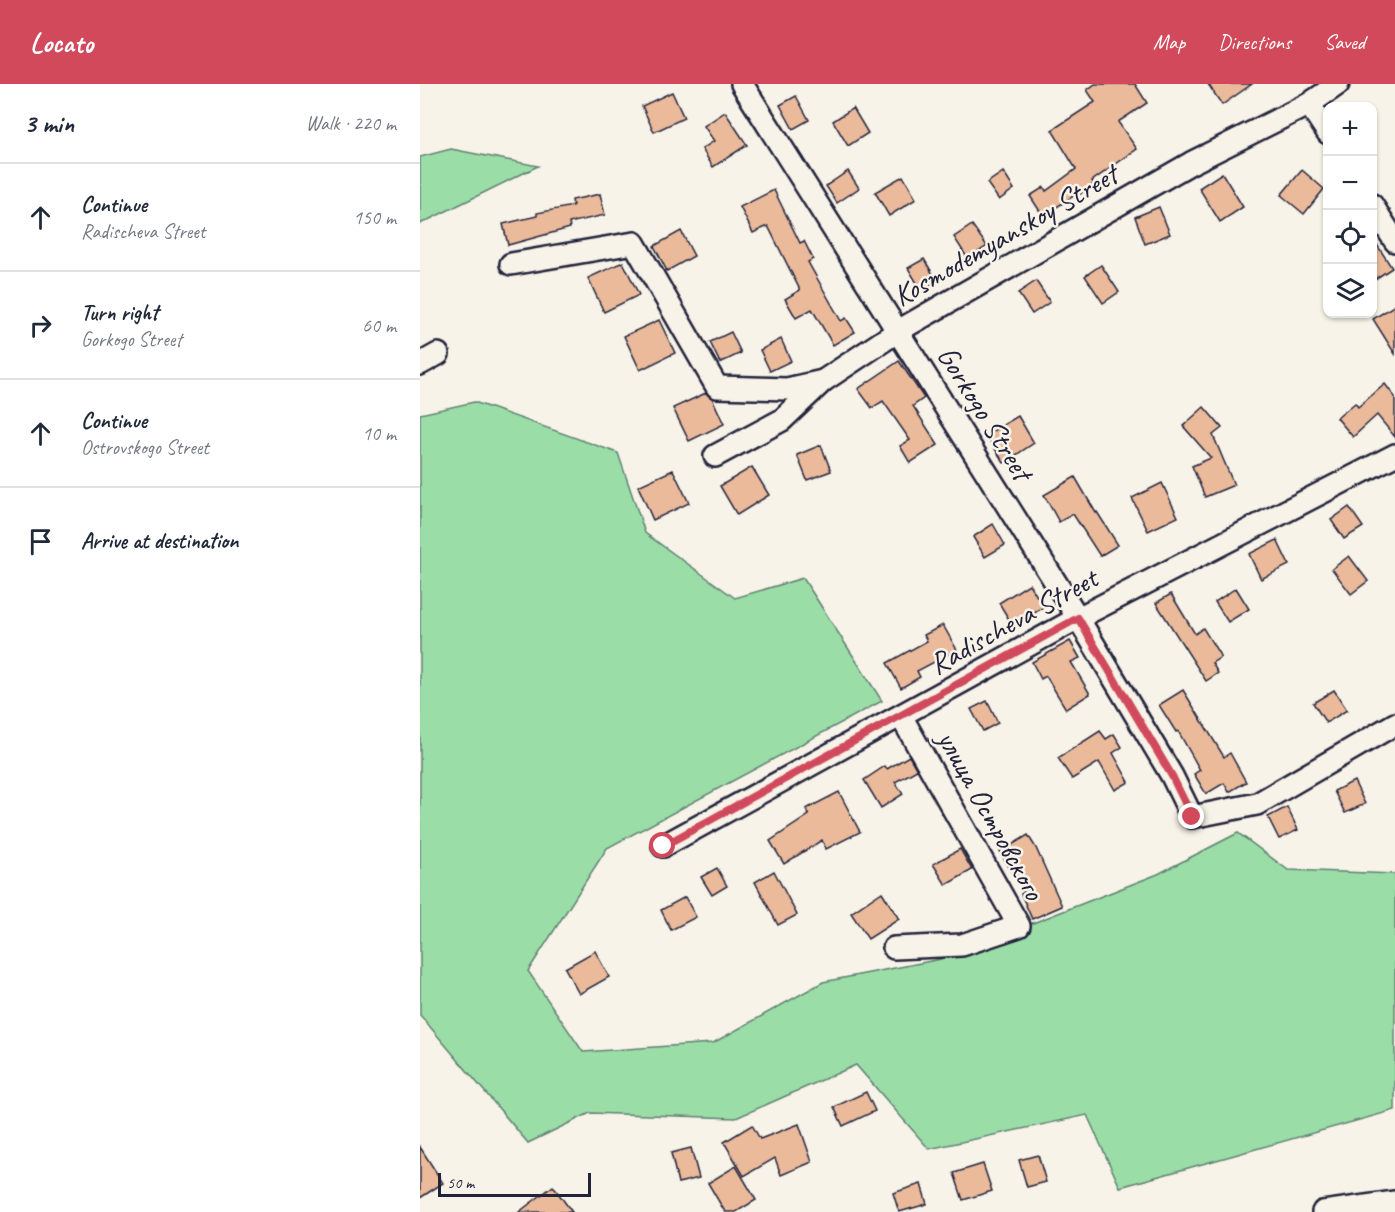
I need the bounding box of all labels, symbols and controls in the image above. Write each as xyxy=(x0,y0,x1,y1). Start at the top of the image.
text: Locato xyxy=(30,25,93,60)
text: Map xyxy=(1153,29,1185,55)
text: Directions xyxy=(1218,29,1291,55)
text: Saved xyxy=(1324,29,1365,55)
map controls xyxy=(1323,102,1377,318)
button: + xyxy=(1323,102,1377,156)
text: 3 min xyxy=(24,107,74,140)
text: Walk · 220 m xyxy=(306,111,396,136)
street label: Kosmodemyanskoy Street xyxy=(886,153,1128,315)
button: − xyxy=(1323,156,1377,210)
text: Continue xyxy=(81,191,147,219)
icon: ahead xyxy=(24,201,57,234)
text: 150 m xyxy=(353,205,396,230)
button: locate xyxy=(1323,210,1377,264)
text: Radischeva Street xyxy=(81,219,205,244)
button: layers xyxy=(1323,264,1377,318)
text: Turn right xyxy=(81,299,158,327)
icon: right xyxy=(24,309,57,342)
text: 60 m xyxy=(362,313,396,338)
text: Gorkogo Street xyxy=(81,327,182,352)
street label: Gorkogo Street xyxy=(929,339,1043,491)
text: Continue xyxy=(81,407,147,435)
icon: ahead xyxy=(24,417,57,450)
text: 10 m xyxy=(362,421,396,446)
text: Ostrovskogo Street xyxy=(81,435,209,460)
icon: arrive xyxy=(24,525,57,558)
text: Arrive at destination xyxy=(81,527,238,555)
street label: Radischeva Street xyxy=(922,558,1106,683)
street label: улица Островского xyxy=(928,722,1054,908)
route end xyxy=(1178,803,1204,829)
route start xyxy=(649,832,675,858)
scale bar xyxy=(438,1170,591,1198)
text: 50 m xyxy=(447,1173,474,1193)

